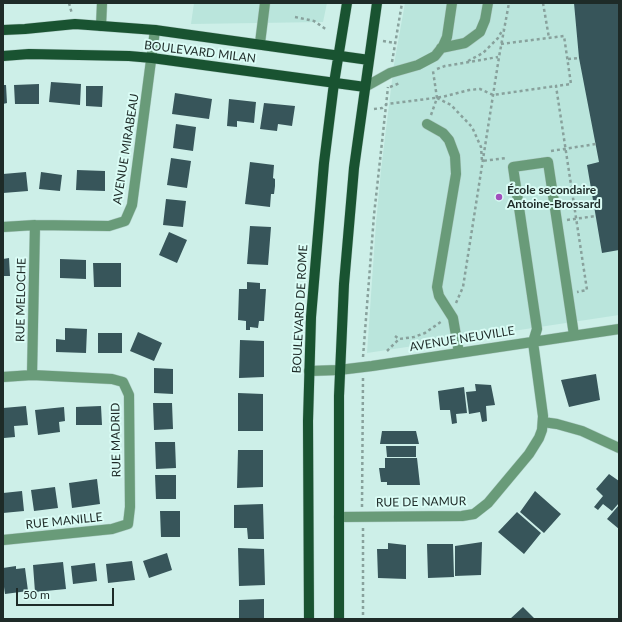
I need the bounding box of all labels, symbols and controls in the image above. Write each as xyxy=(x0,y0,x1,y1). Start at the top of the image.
street label: BOULEVARD MILAN xyxy=(143,38,257,66)
street label: AVENUE MIRABEAU xyxy=(110,93,142,205)
place label: École secondaire Antoine-Brossard xyxy=(507,183,601,211)
marker: École secondaire Antoine-Brossard xyxy=(494,192,504,202)
street label: BOULEVARD DE ROME xyxy=(289,244,311,374)
street label: RUE MELOCHE xyxy=(13,258,29,342)
street label: AVENUE NEUVILLE xyxy=(408,324,516,354)
street label: RUE MADRID xyxy=(108,403,124,477)
street label: RUE DE NAMUR xyxy=(376,494,466,510)
street label: RUE MANILLE xyxy=(25,510,103,532)
scale bar xyxy=(18,580,116,606)
text: 50 m xyxy=(23,587,50,602)

